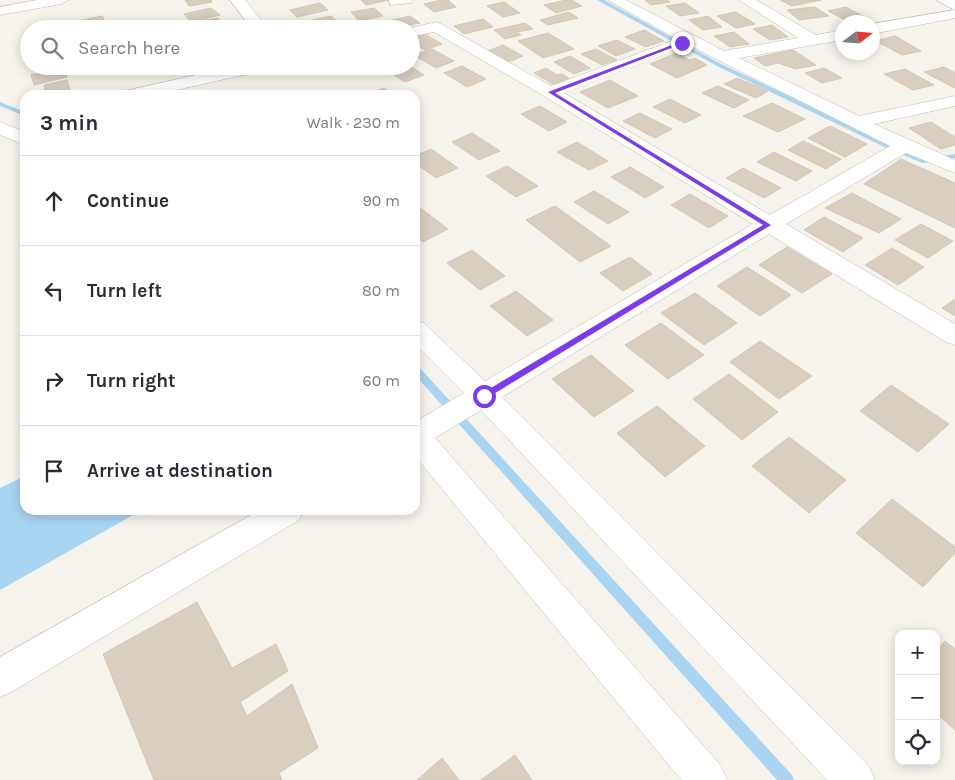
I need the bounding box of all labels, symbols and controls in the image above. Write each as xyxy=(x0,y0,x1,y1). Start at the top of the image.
north arrow xyxy=(835,15,880,60)
search box xyxy=(20,20,420,75)
route end xyxy=(671,32,694,55)
icon: search xyxy=(38,34,66,62)
text: Search here xyxy=(78,37,180,59)
text: 3 min xyxy=(40,111,98,135)
text: Walk · 230 m xyxy=(306,113,400,132)
icon: ahead xyxy=(40,187,68,215)
text: Continue xyxy=(87,190,169,212)
text: 90 m xyxy=(362,191,400,210)
icon: left xyxy=(40,277,68,305)
text: Turn left xyxy=(87,280,162,302)
text: 80 m xyxy=(362,281,400,300)
icon: right xyxy=(40,367,68,395)
text: Turn right xyxy=(87,370,176,392)
text: 60 m xyxy=(363,371,400,390)
route start xyxy=(473,385,496,408)
icon: arrive xyxy=(40,457,68,485)
text: Arrive at destination xyxy=(87,460,273,482)
map controls xyxy=(895,630,940,765)
button: + xyxy=(895,630,940,675)
button: − xyxy=(895,675,940,720)
button: locate xyxy=(895,720,940,765)

